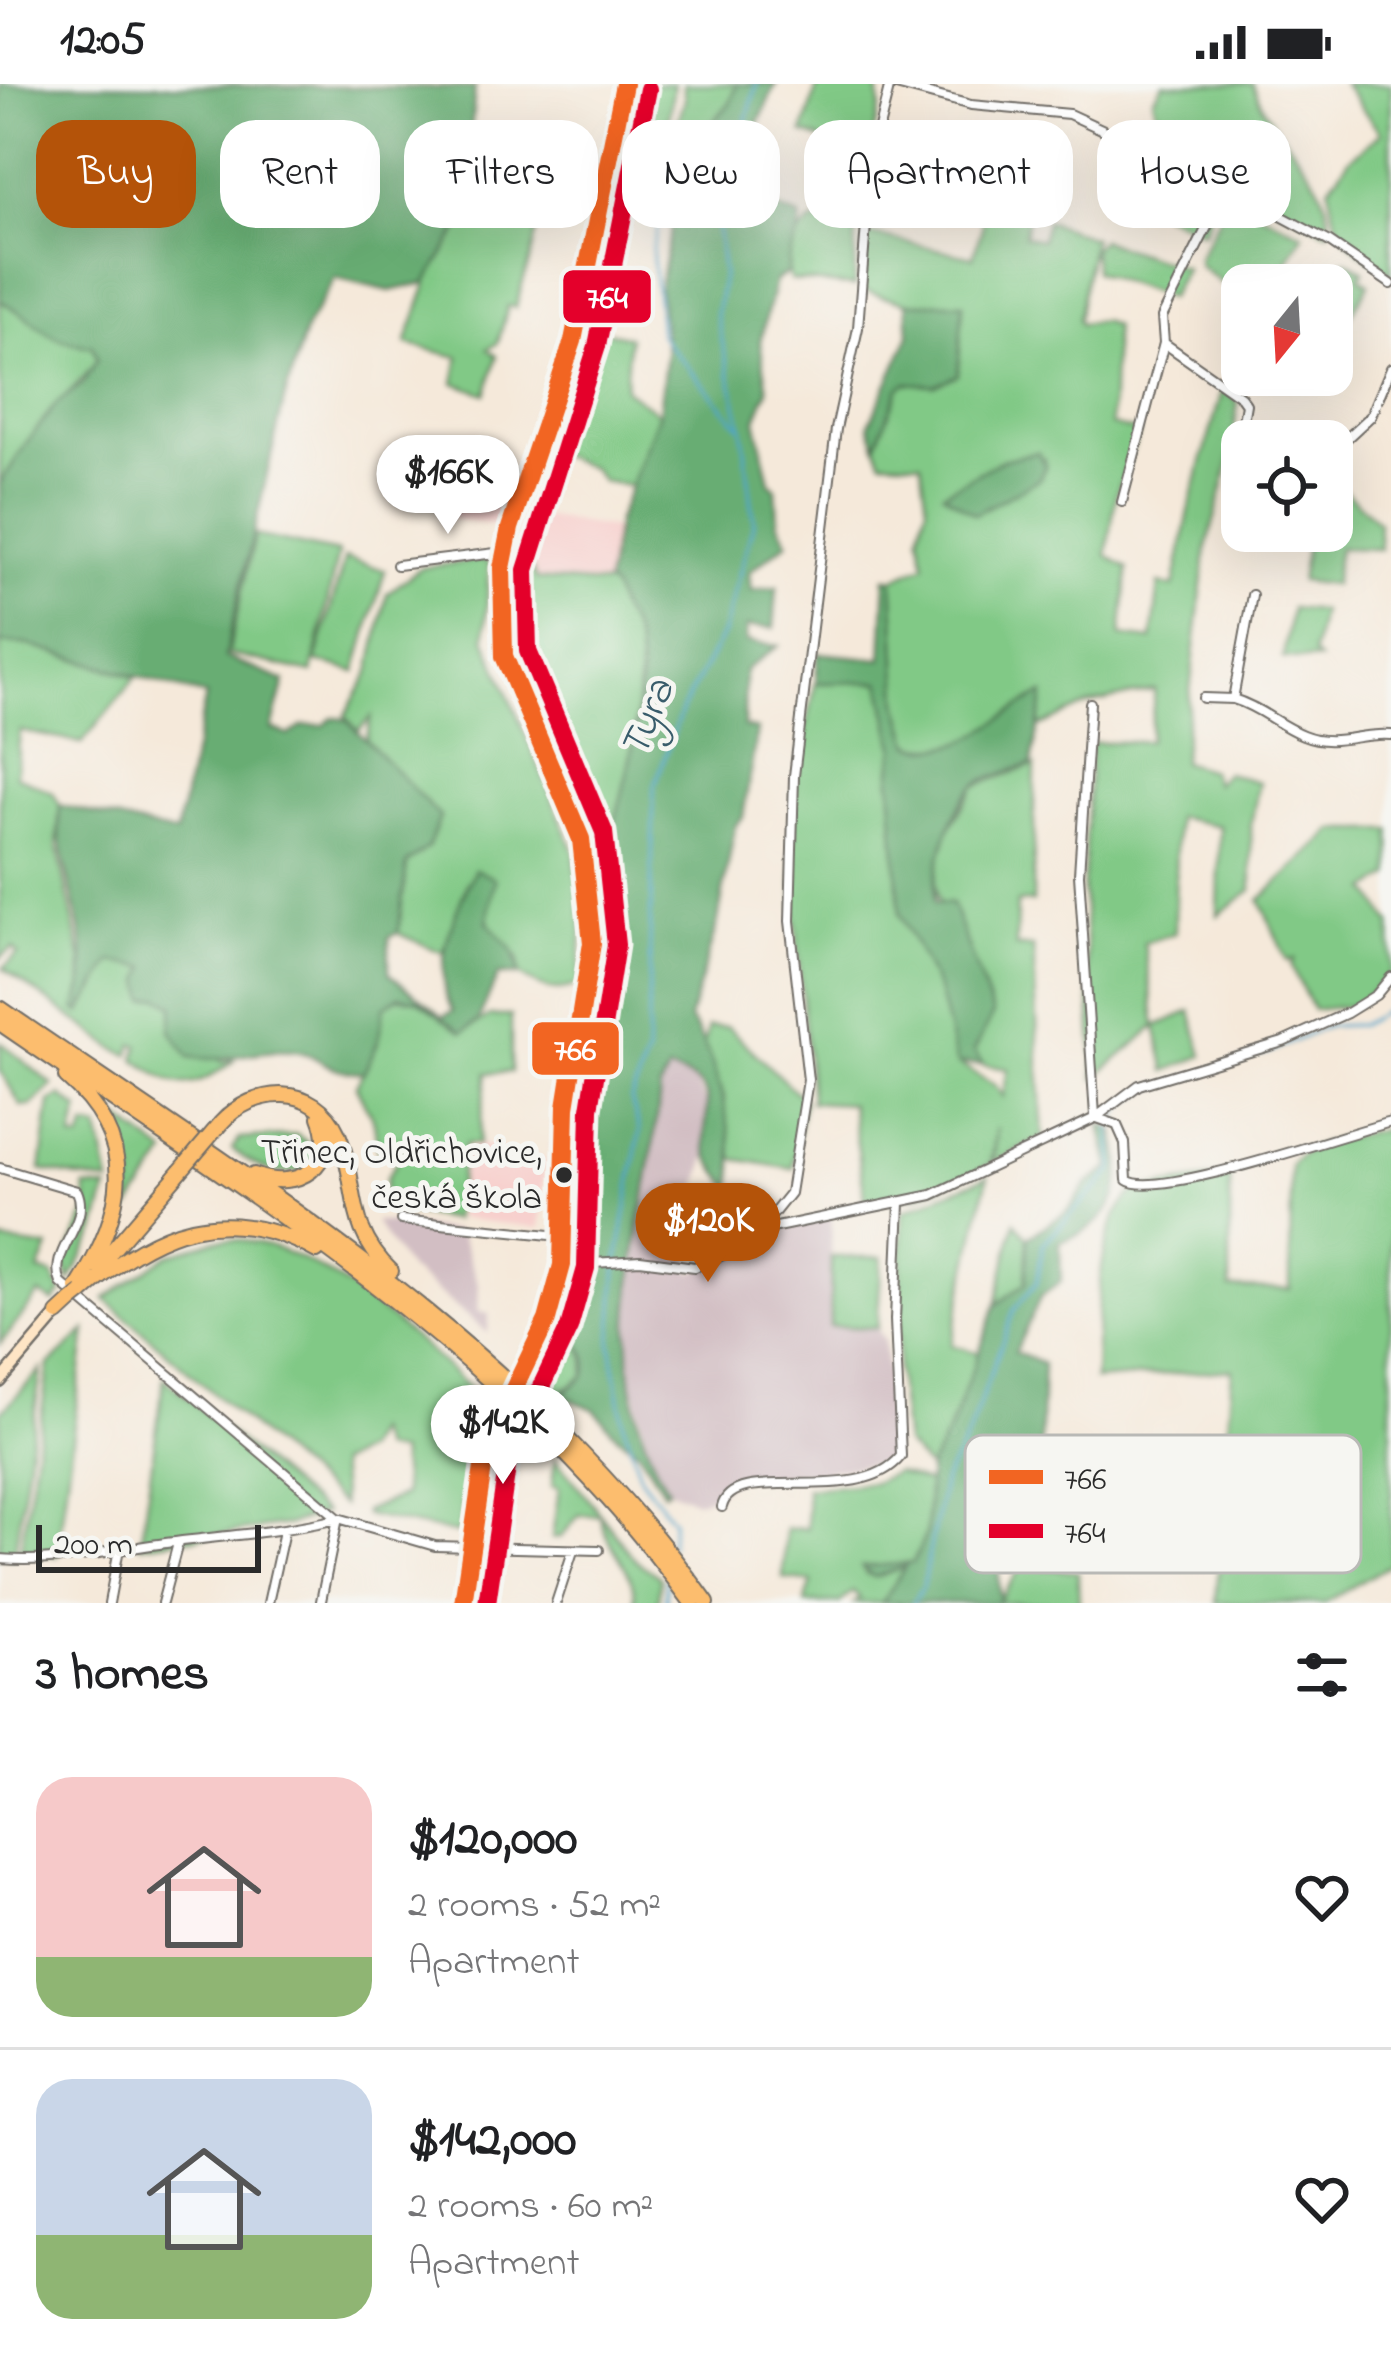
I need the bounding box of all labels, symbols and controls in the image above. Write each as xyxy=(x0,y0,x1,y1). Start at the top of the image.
text: 12:05 xyxy=(60,9,146,75)
chip: Buy xyxy=(36,120,196,228)
chip: Rent xyxy=(220,120,380,228)
chip: Filters xyxy=(404,120,598,228)
chip: New xyxy=(622,120,780,228)
chip: Apartment xyxy=(804,120,1073,228)
chip: House xyxy=(1097,120,1291,228)
north arrow xyxy=(1221,264,1353,396)
map controls xyxy=(1221,264,1353,552)
line badge: 764 xyxy=(561,268,653,325)
text: 764 xyxy=(586,276,628,324)
button: locate xyxy=(1221,420,1353,552)
pin: $166K xyxy=(364,435,532,537)
text: $166K xyxy=(403,445,493,502)
water label: Tyra xyxy=(606,669,693,767)
line badge: 766 xyxy=(530,1020,621,1077)
text: 766 xyxy=(554,1028,597,1076)
place label: Třinec, Oldřichovice, česká škola xyxy=(261,1128,542,1226)
marker: Třinec, Oldřichovice, česká škola xyxy=(553,1164,575,1186)
pin: $120K xyxy=(624,1183,792,1285)
text: $120K xyxy=(662,1193,754,1250)
pin: $142K xyxy=(419,1385,587,1487)
text: $142K xyxy=(458,1395,548,1452)
legend xyxy=(965,1435,1361,1573)
text: 766 xyxy=(1064,1457,1107,1505)
text: 764 xyxy=(1064,1511,1106,1559)
scale bar xyxy=(36,1519,261,1572)
text: 200 m xyxy=(54,1522,133,1570)
text: 3 homes xyxy=(36,1638,209,1713)
icon: filters xyxy=(1289,1642,1355,1708)
text: $120,000 xyxy=(408,1803,577,1878)
icon: home xyxy=(132,1825,276,1969)
icon: heart xyxy=(1289,1864,1355,1930)
text: 2 rooms · 52 m² xyxy=(408,1878,661,1935)
text: Apartment xyxy=(408,1935,580,1992)
text: $142,000 xyxy=(408,2104,576,2179)
icon: home xyxy=(132,2127,276,2271)
icon: heart xyxy=(1289,2166,1355,2232)
text: 2 rooms · 60 m² xyxy=(408,2179,653,2236)
text: Apartment xyxy=(408,2236,580,2293)

